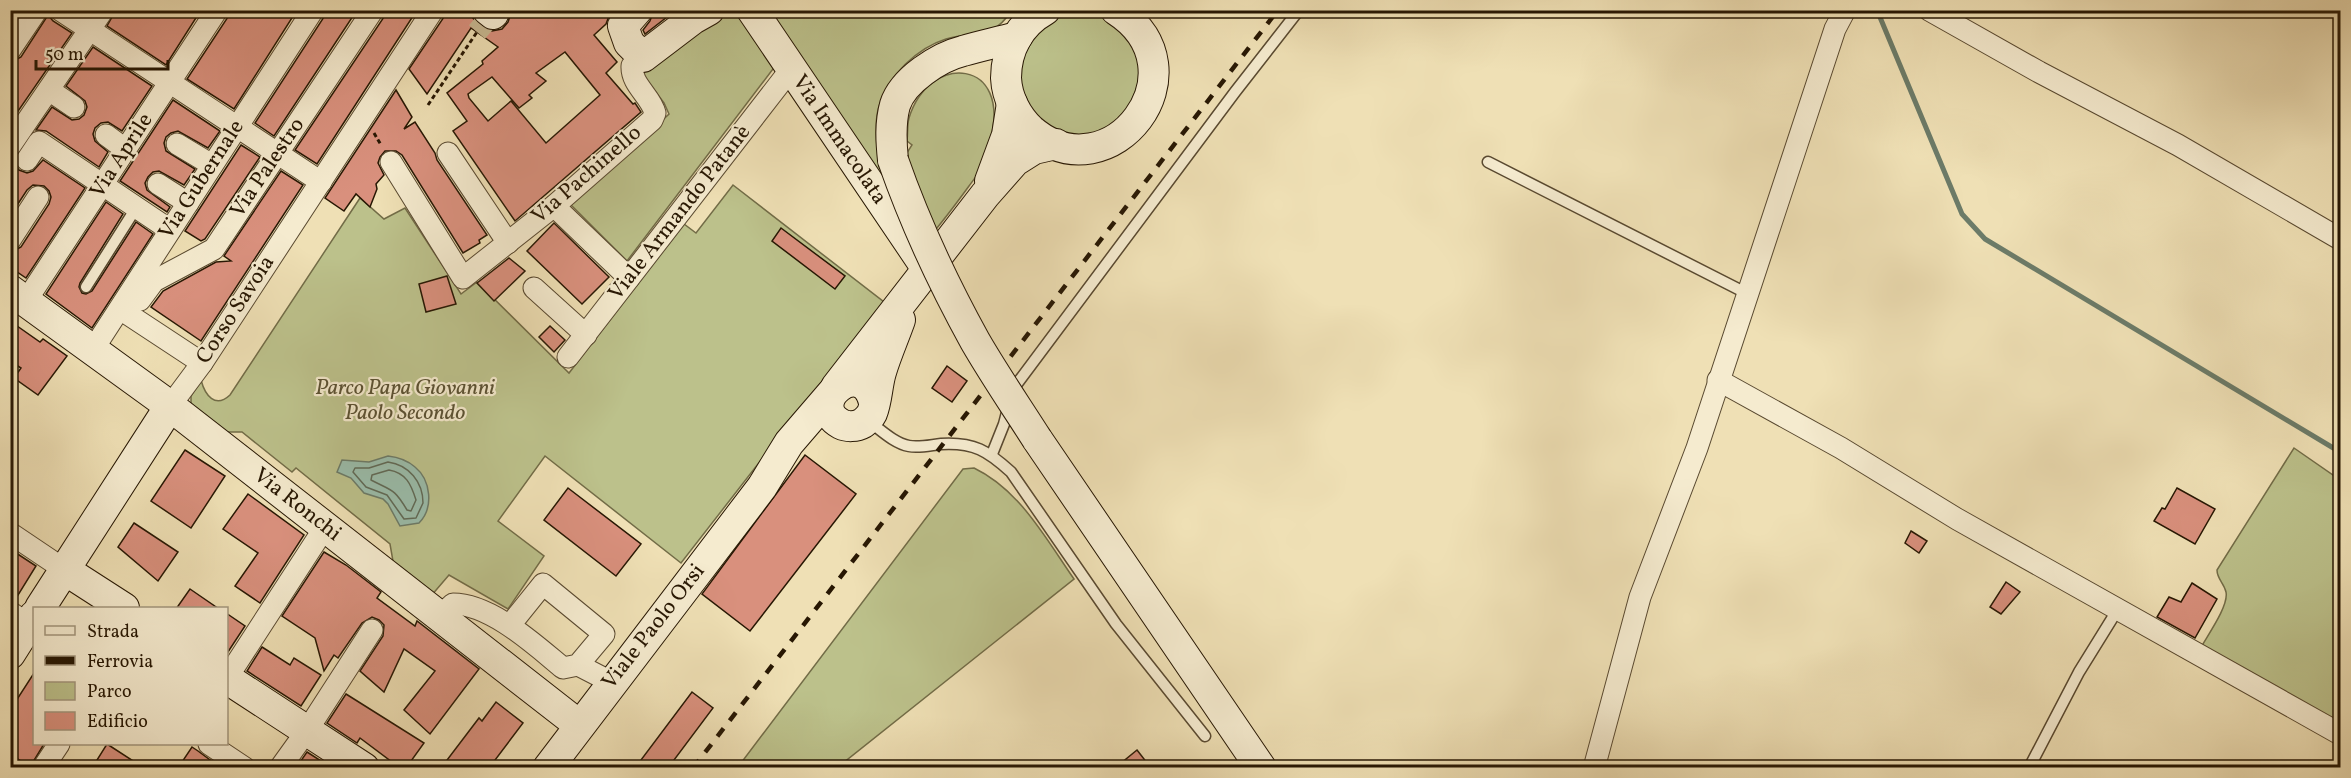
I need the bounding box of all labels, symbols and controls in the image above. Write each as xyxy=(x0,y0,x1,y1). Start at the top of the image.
scale bar xyxy=(36,33,168,71)
text: 50 m xyxy=(45,43,84,68)
street label: Via Immacolata xyxy=(784,69,894,211)
street label: Via Aprile xyxy=(83,107,161,205)
street label: Via Palestro xyxy=(223,112,313,224)
street label: Via Gubernale xyxy=(152,114,252,246)
street label: Via Pachinello xyxy=(525,118,649,232)
street label: Viale Armando Patanè xyxy=(601,119,759,307)
street label: Corso Savoia xyxy=(189,250,283,370)
park label: Parco Papa Giovanni Paolo Secondo xyxy=(315,373,495,429)
street label: Via Ronchi xyxy=(246,461,348,549)
street label: Viale Paolo Orsi xyxy=(595,557,713,697)
legend xyxy=(33,607,228,745)
text: Strada xyxy=(87,620,139,645)
text: Ferrovia xyxy=(87,650,153,675)
text: Parco xyxy=(87,680,132,705)
text: Edificio xyxy=(87,710,148,735)

